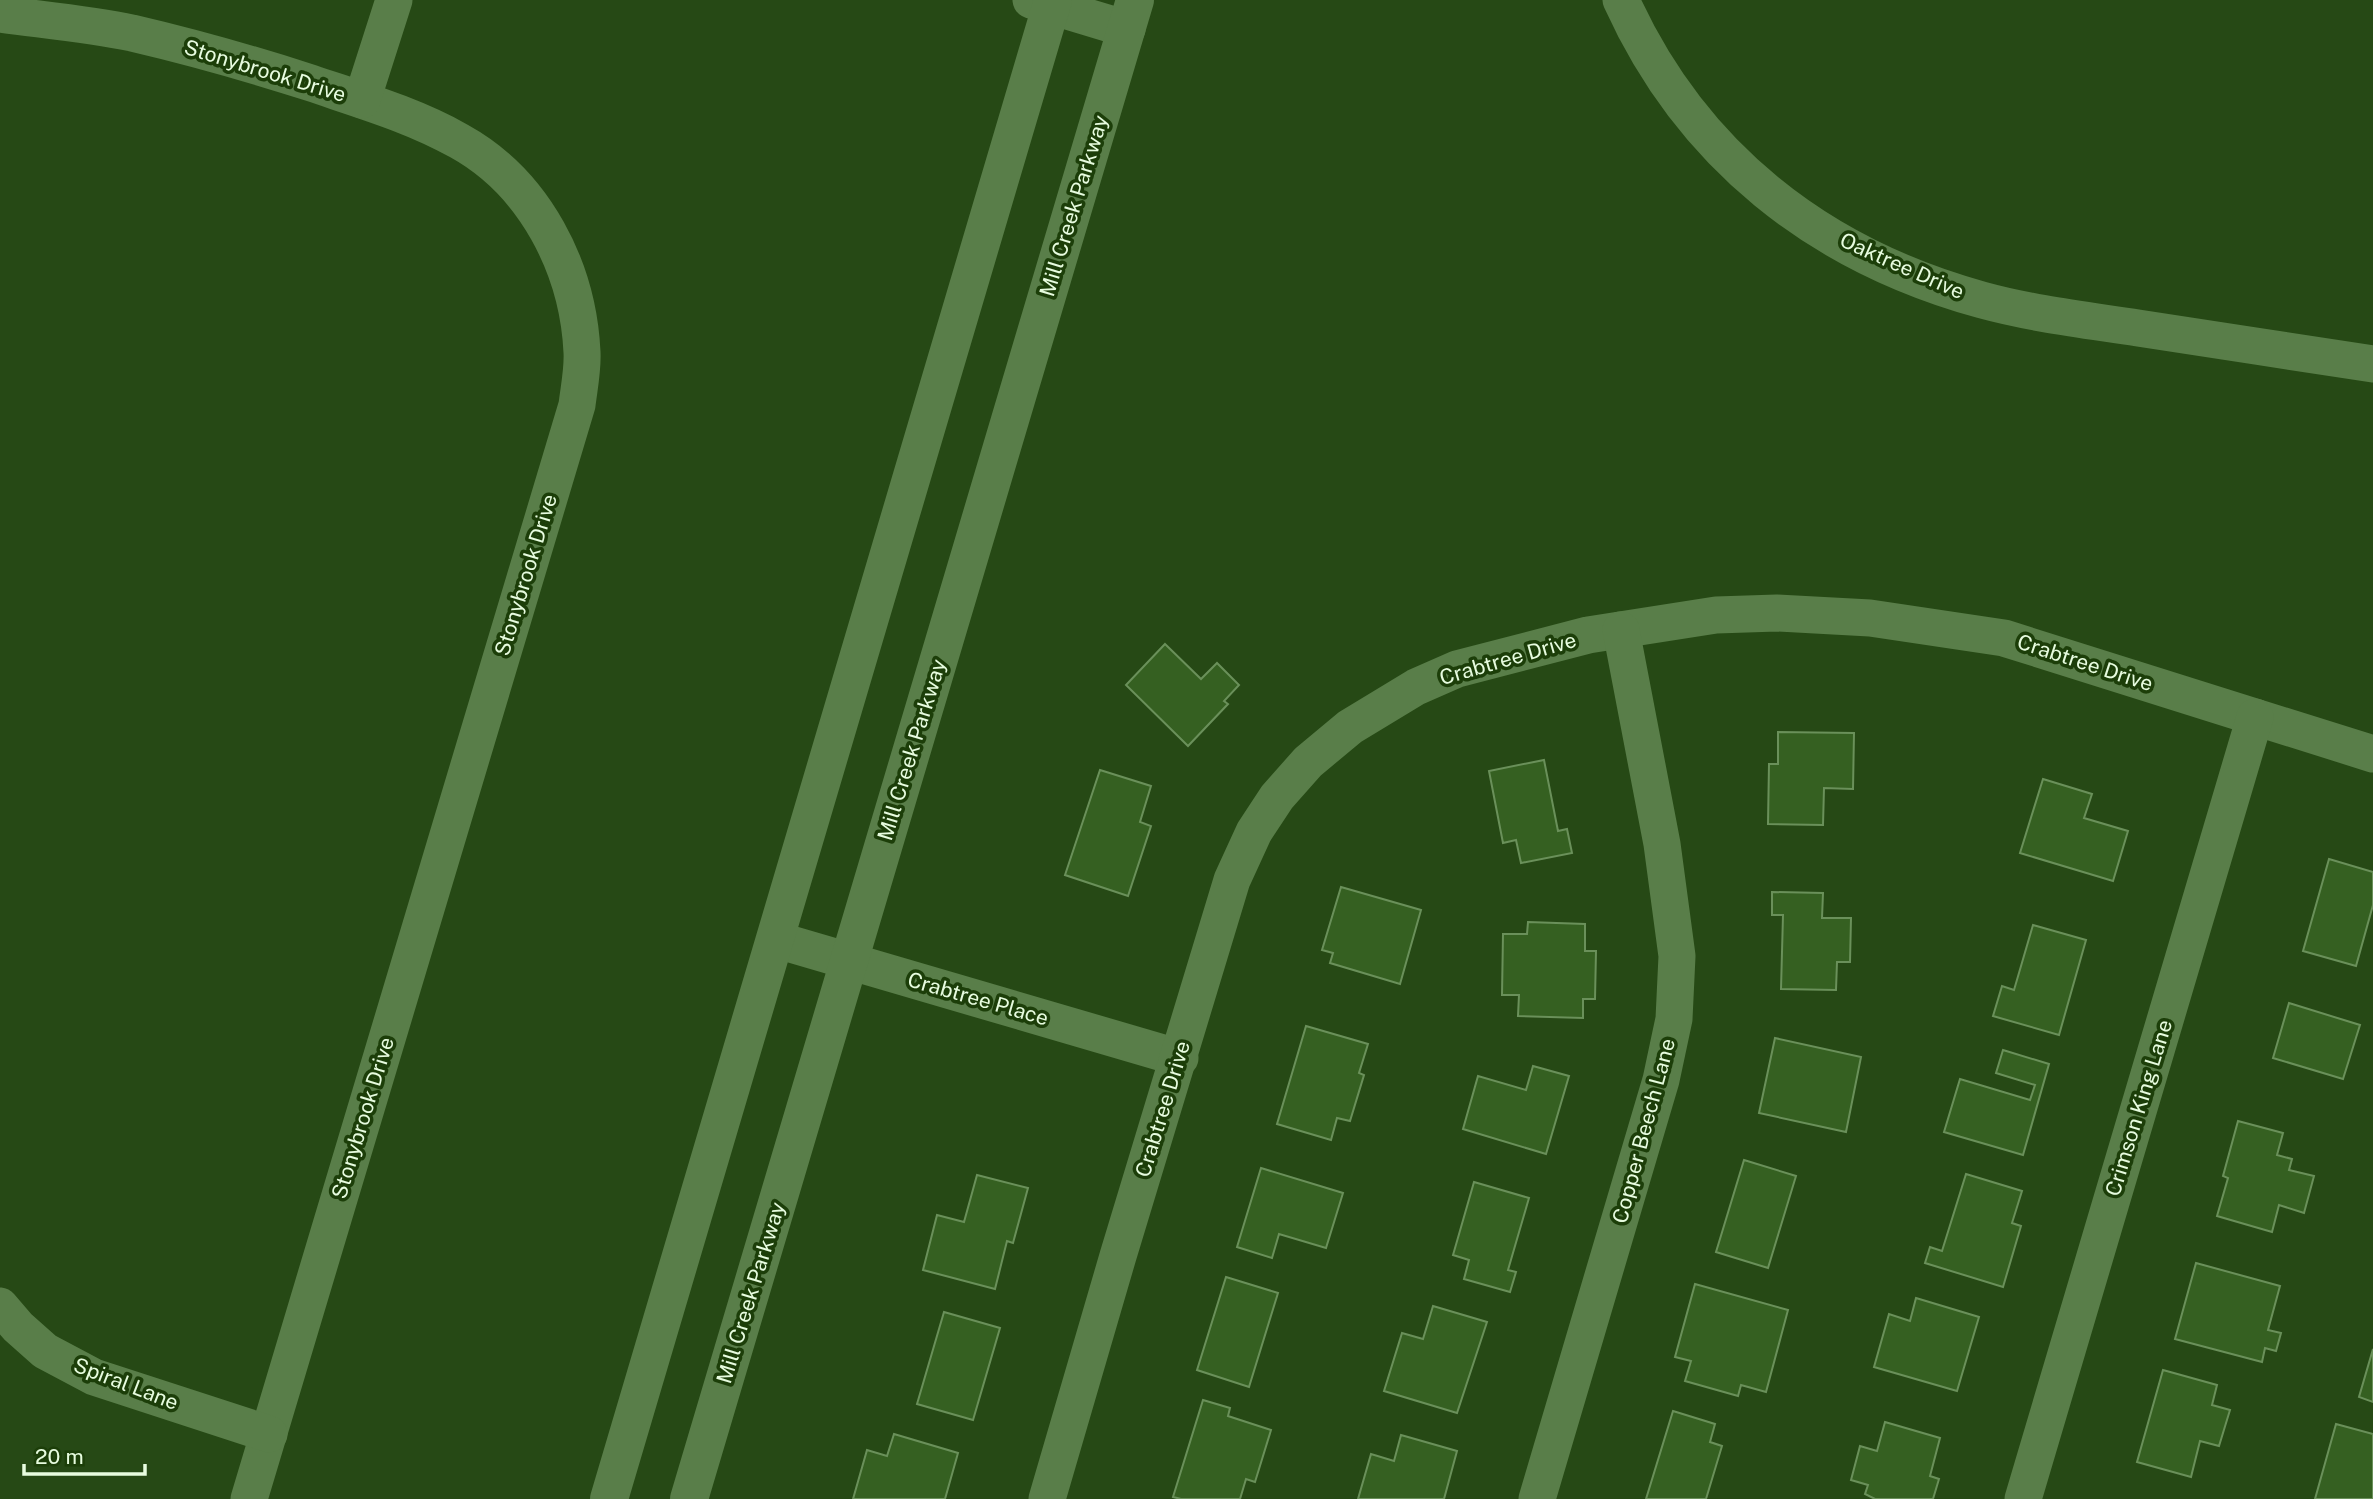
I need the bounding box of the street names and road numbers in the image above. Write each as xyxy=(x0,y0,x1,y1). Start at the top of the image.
street label: Stonybrook Drive xyxy=(181,34,349,107)
street label: Mill Creek Parkway xyxy=(1034,112,1113,300)
street label: Oaktree Drive xyxy=(1836,227,1968,304)
street label: Stonybrook Drive xyxy=(489,491,562,659)
street label: Crabtree Drive xyxy=(1437,627,1579,690)
street label: Crabtree Drive xyxy=(2014,629,2156,696)
street label: Mill Creek Parkway xyxy=(872,656,951,844)
street label: Crabtree Place xyxy=(905,966,1051,1031)
street label: Crimson King Lane xyxy=(2100,1017,2177,1199)
street label: Stonybrook Drive xyxy=(326,1034,399,1202)
street label: Copper Beech Lane xyxy=(1607,1036,1680,1226)
street label: Crabtree Drive xyxy=(1130,1038,1195,1180)
street label: Mill Creek Parkway xyxy=(711,1199,790,1387)
street label: Spiral Lane xyxy=(70,1352,182,1415)

